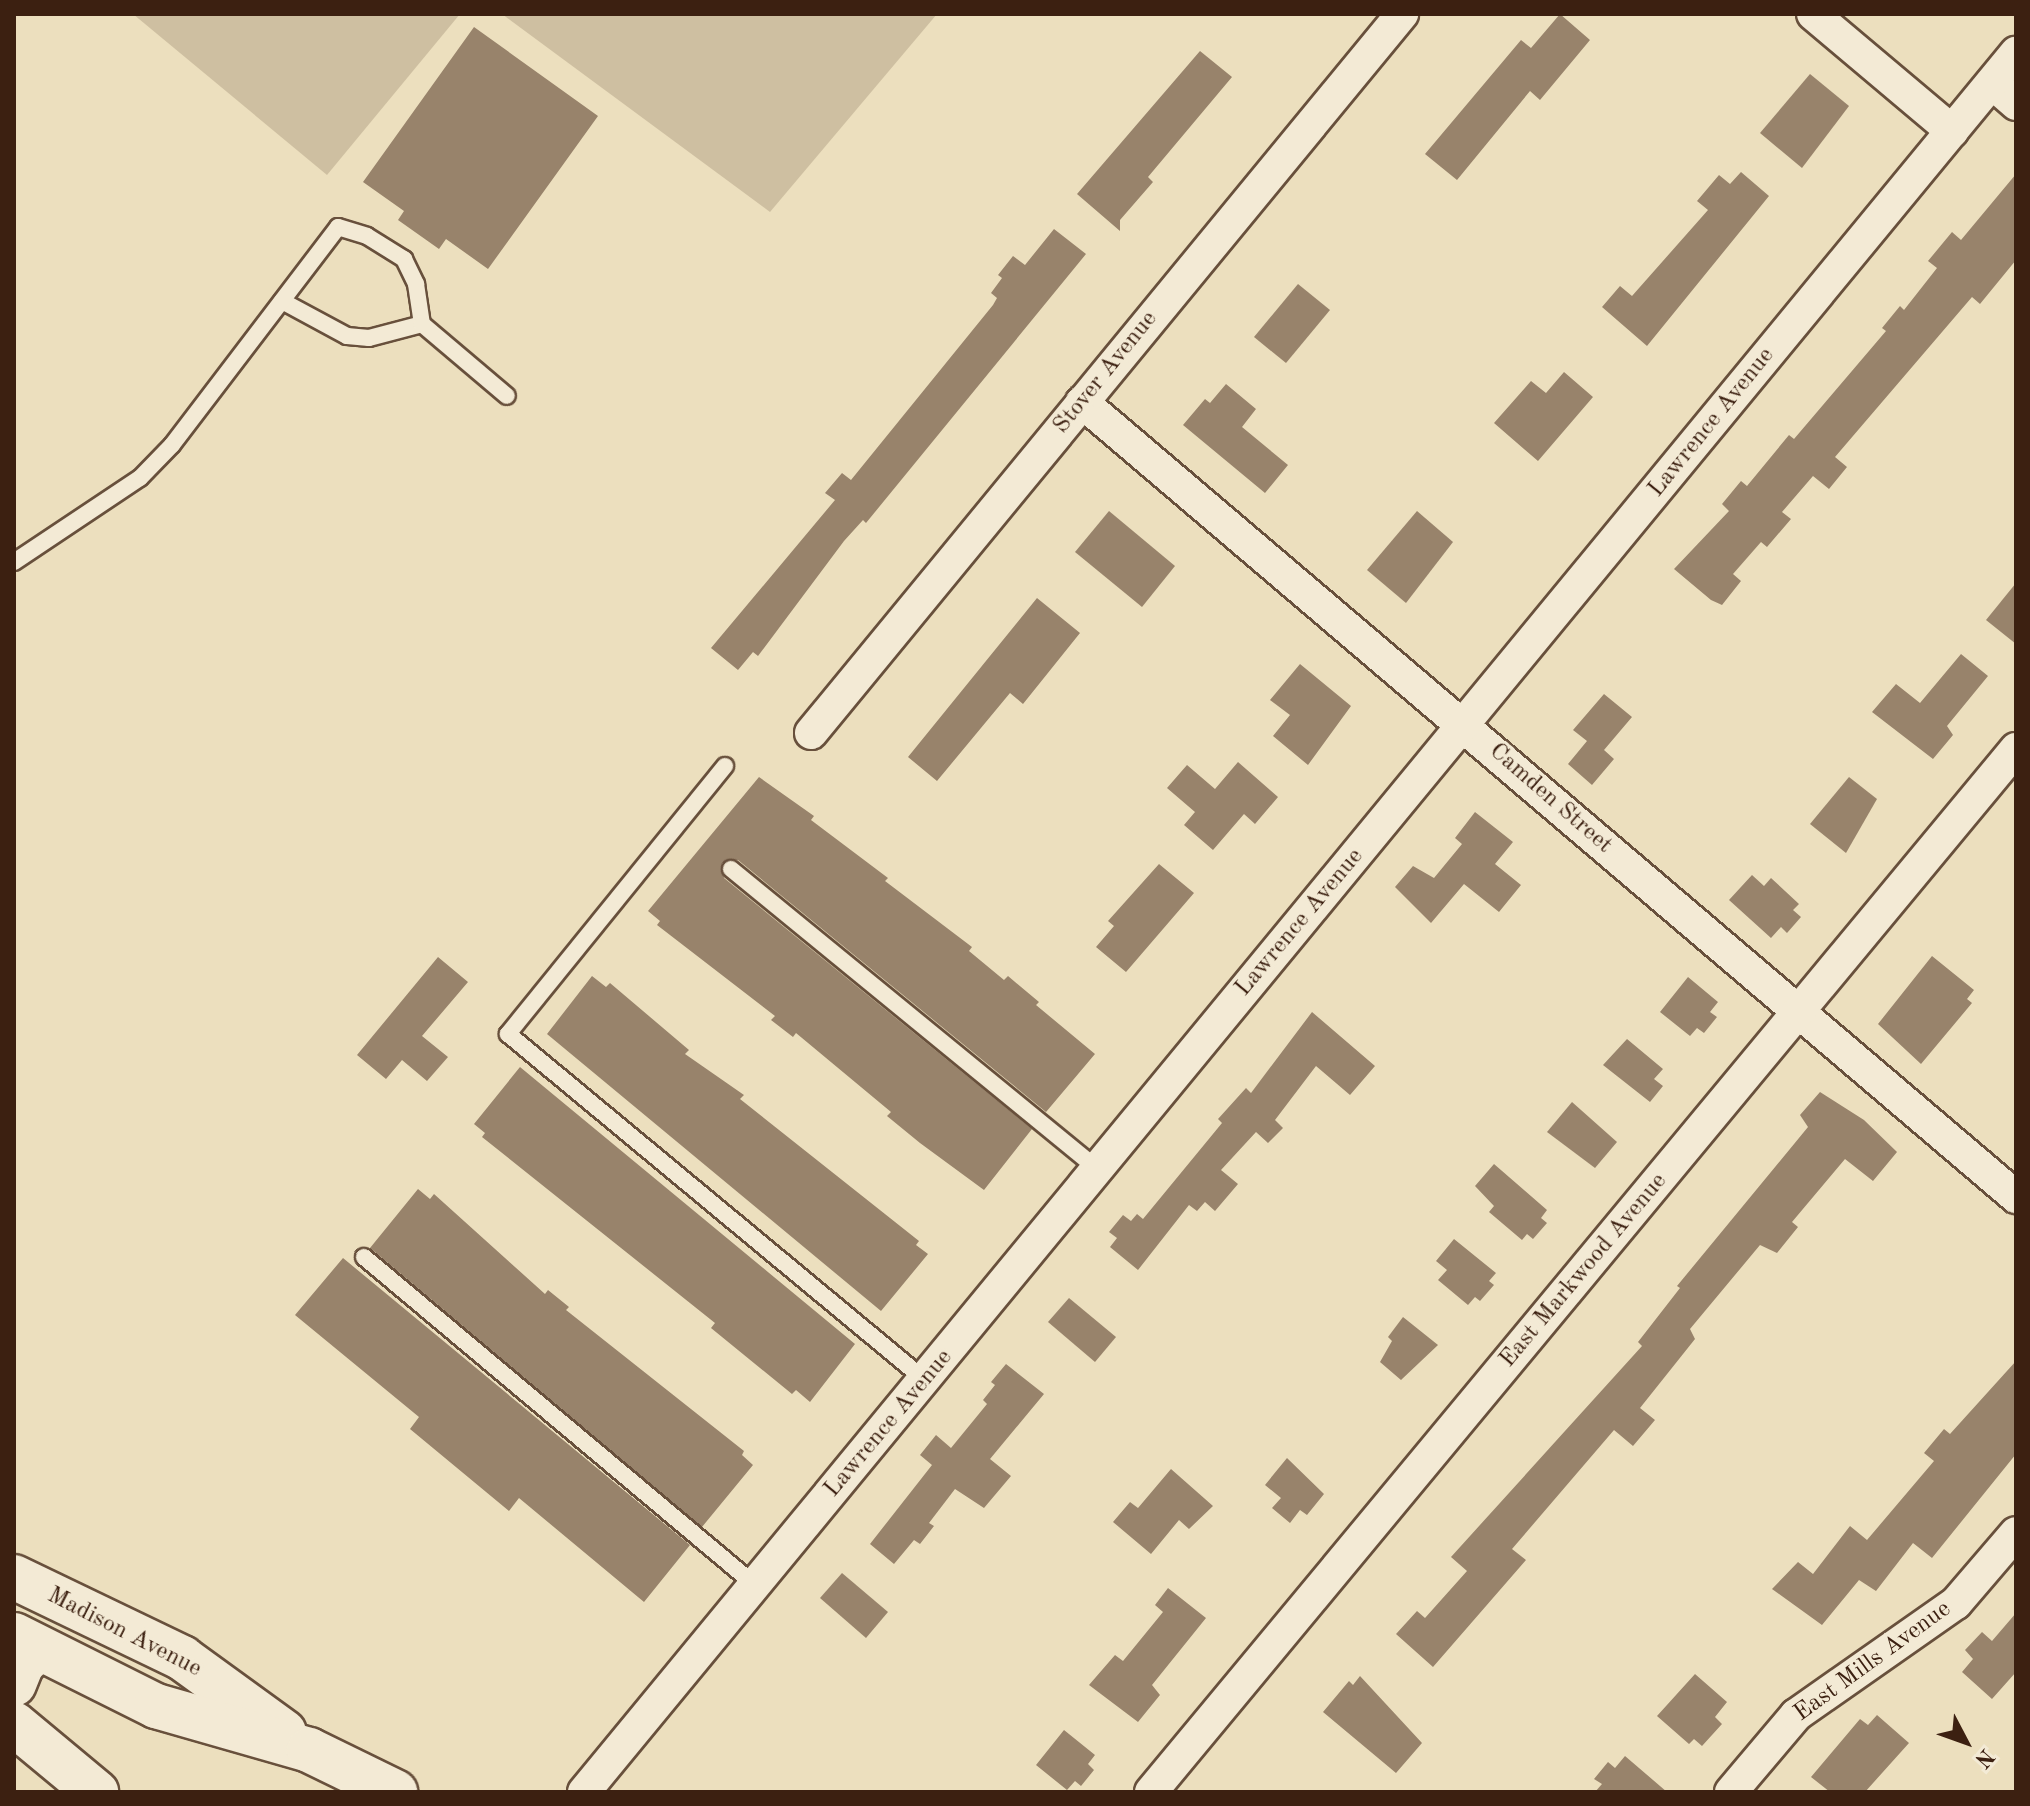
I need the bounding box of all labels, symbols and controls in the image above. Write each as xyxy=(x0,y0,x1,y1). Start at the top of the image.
street label: Stover Avenue xyxy=(1048,306,1164,440)
street label: Lawrence Avenue xyxy=(1643,342,1781,504)
street label: Camden Street xyxy=(1483,738,1617,860)
street label: Lawrence Avenue xyxy=(1230,843,1370,1003)
street label: East Markwood Avenue xyxy=(1494,1168,1674,1374)
street label: Lawrence Avenue xyxy=(819,1344,959,1504)
street label: Madison Avenue xyxy=(42,1582,206,1684)
street label: East Mills Avenue xyxy=(1789,1595,1957,1729)
north arrow xyxy=(1926,1702,2006,1782)
text: N xyxy=(1970,1744,1998,1771)

